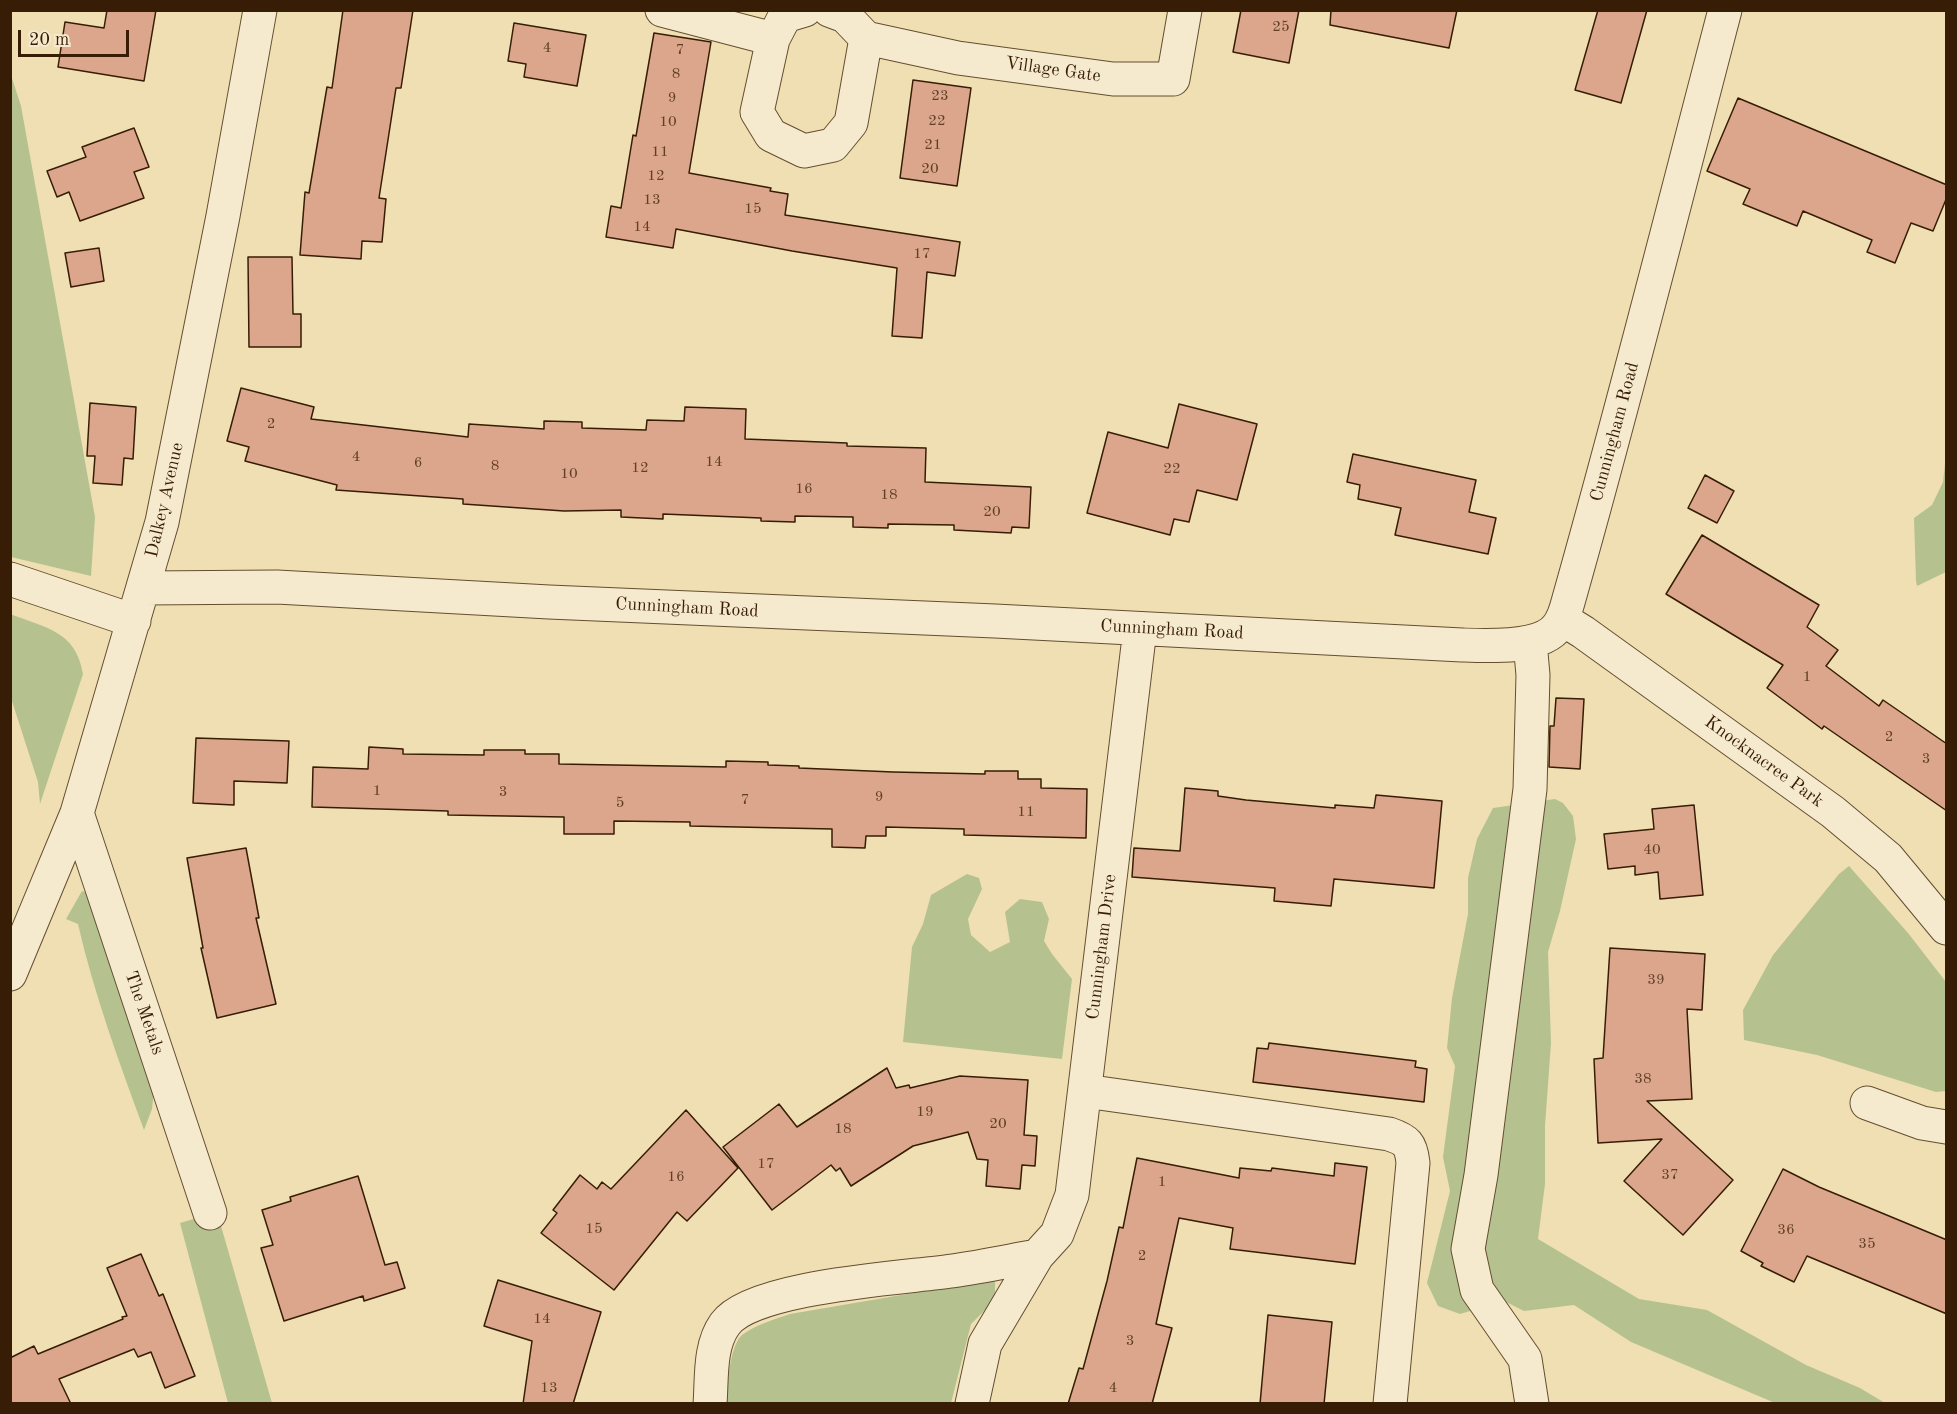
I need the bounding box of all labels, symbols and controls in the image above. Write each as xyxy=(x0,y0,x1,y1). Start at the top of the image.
scale bar xyxy=(21,18,132,56)
house number: 25 xyxy=(1272,18,1290,36)
text: 20 m xyxy=(29,31,69,49)
house number: 4 xyxy=(543,39,551,57)
house number: 7 xyxy=(676,41,684,59)
street label: Village Gate xyxy=(1004,53,1102,87)
house number: 8 xyxy=(672,65,680,83)
house number: 23 xyxy=(931,87,949,105)
house number: 9 xyxy=(668,89,676,107)
house number: 22 xyxy=(928,112,946,130)
house number: 10 xyxy=(659,113,677,131)
house number: 21 xyxy=(924,136,942,154)
house number: 11 xyxy=(651,143,669,161)
house number: 20 xyxy=(921,160,939,178)
house number: 12 xyxy=(647,167,665,185)
house number: 13 xyxy=(643,191,661,209)
house number: 15 xyxy=(744,200,762,218)
house number: 14 xyxy=(633,218,651,236)
house number: 17 xyxy=(913,245,931,263)
street label: Cunningham Road xyxy=(1586,360,1644,504)
house number: 2 xyxy=(267,415,275,433)
street label: Dalkey Avenue xyxy=(141,440,189,560)
house number: 4 xyxy=(352,448,360,466)
house number: 14 xyxy=(705,453,723,471)
house number: 6 xyxy=(414,454,422,472)
house number: 8 xyxy=(491,457,499,475)
house number: 12 xyxy=(631,459,649,477)
house number: 22 xyxy=(1163,460,1181,478)
house number: 10 xyxy=(560,465,578,483)
house number: 16 xyxy=(795,480,813,498)
house number: 18 xyxy=(880,486,898,504)
house number: 20 xyxy=(983,503,1001,521)
street label: Cunningham Road xyxy=(615,593,759,623)
street label: Cunningham Road xyxy=(1100,615,1244,645)
house number: 1 xyxy=(1803,668,1811,686)
street label: Knocknacree Park xyxy=(1700,712,1828,812)
house number: 2 xyxy=(1885,728,1893,746)
house number: 3 xyxy=(1922,750,1930,768)
house number: 1 xyxy=(373,782,381,800)
house number: 3 xyxy=(499,783,507,801)
house number: 9 xyxy=(875,788,883,806)
house number: 7 xyxy=(741,791,749,809)
house number: 5 xyxy=(616,794,624,812)
house number: 11 xyxy=(1017,803,1035,821)
house number: 40 xyxy=(1643,841,1661,859)
street label: Cunningham Drive xyxy=(1082,873,1122,1021)
street label: The Metals xyxy=(120,968,168,1058)
house number: 39 xyxy=(1647,971,1665,989)
house number: 38 xyxy=(1634,1070,1652,1088)
house number: 19 xyxy=(916,1103,934,1121)
house number: 20 xyxy=(989,1115,1007,1133)
house number: 18 xyxy=(834,1120,852,1138)
house number: 17 xyxy=(757,1155,775,1173)
house number: 37 xyxy=(1661,1166,1679,1184)
house number: 16 xyxy=(667,1168,685,1186)
house number: 1 xyxy=(1158,1173,1166,1191)
house number: 15 xyxy=(585,1220,603,1238)
house number: 36 xyxy=(1777,1221,1795,1239)
house number: 35 xyxy=(1858,1235,1876,1253)
house number: 2 xyxy=(1138,1247,1146,1265)
house number: 14 xyxy=(533,1310,551,1328)
house number: 3 xyxy=(1126,1332,1134,1350)
house number: 13 xyxy=(540,1379,558,1397)
house number: 4 xyxy=(1109,1379,1117,1397)

